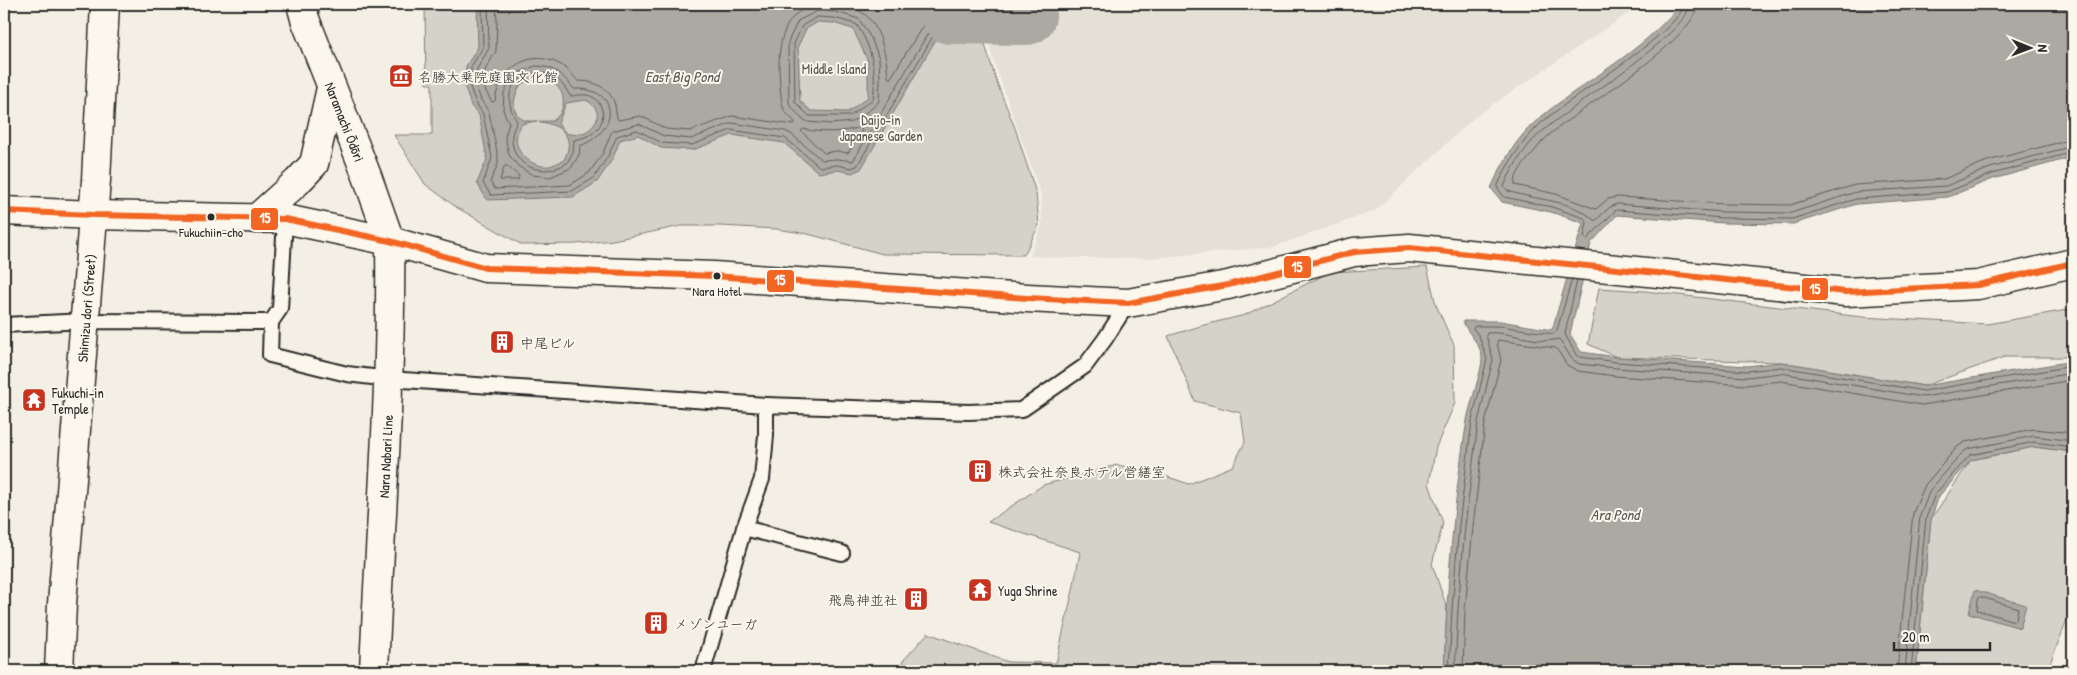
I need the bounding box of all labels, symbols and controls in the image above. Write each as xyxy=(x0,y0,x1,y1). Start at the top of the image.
north arrow xyxy=(2004,22,2054,72)
text: N xyxy=(2034,44,2053,53)
park label: Middle Island xyxy=(802,59,867,78)
museum icon: 名勝大乗院庭園文化館 xyxy=(388,63,414,89)
water label: East Big Pond xyxy=(645,66,721,87)
place label: 名勝大乗院庭園文化館 xyxy=(418,67,558,86)
street label: Naramachi Ōdōri xyxy=(321,79,370,164)
park label: Daijo-in Japanese Garden xyxy=(839,110,923,146)
line badge: 15 xyxy=(250,207,279,231)
text: 15 xyxy=(259,208,271,227)
marker: Fukuchiin-cho xyxy=(206,212,216,222)
place label: Fukuchiin-cho xyxy=(178,223,243,241)
street label: Shimizu dori (Street) xyxy=(72,253,100,363)
line badge: 15 xyxy=(1283,255,1312,279)
text: 15 xyxy=(1291,257,1303,276)
line badge: 15 xyxy=(766,269,795,293)
text: 15 xyxy=(774,270,786,289)
marker: Nara Hotel xyxy=(712,271,722,281)
line badge: 15 xyxy=(1801,277,1829,301)
text: 15 xyxy=(1809,279,1821,298)
place label: Nara Hotel xyxy=(692,282,742,300)
building icon: 中尾ビル xyxy=(489,329,515,355)
place label: 中尾ビル xyxy=(520,333,576,352)
place label: Fukuchi-in Temple xyxy=(51,383,104,419)
temple icon: Fukuchi-in Temple xyxy=(21,387,47,413)
street label: Nara Nabari Line xyxy=(373,414,396,498)
building icon: 株式会社奈良ホテル営繕室 xyxy=(967,458,993,484)
place label: 株式会社奈良ホテル営繕室 xyxy=(998,462,1165,481)
water label: Ara Pond xyxy=(1591,504,1641,525)
temple icon: Yuga Shrine xyxy=(967,577,993,603)
place label: Yuga Shrine xyxy=(998,581,1058,601)
building icon: 飛鳥神並社 xyxy=(903,586,929,612)
place label: 飛鳥神並社 xyxy=(828,590,898,609)
building icon: メゾンユーガ xyxy=(643,610,669,636)
place label: メゾンユーガ xyxy=(674,614,757,633)
scale bar xyxy=(1894,620,1991,652)
text: 20 m xyxy=(1902,626,1929,647)

